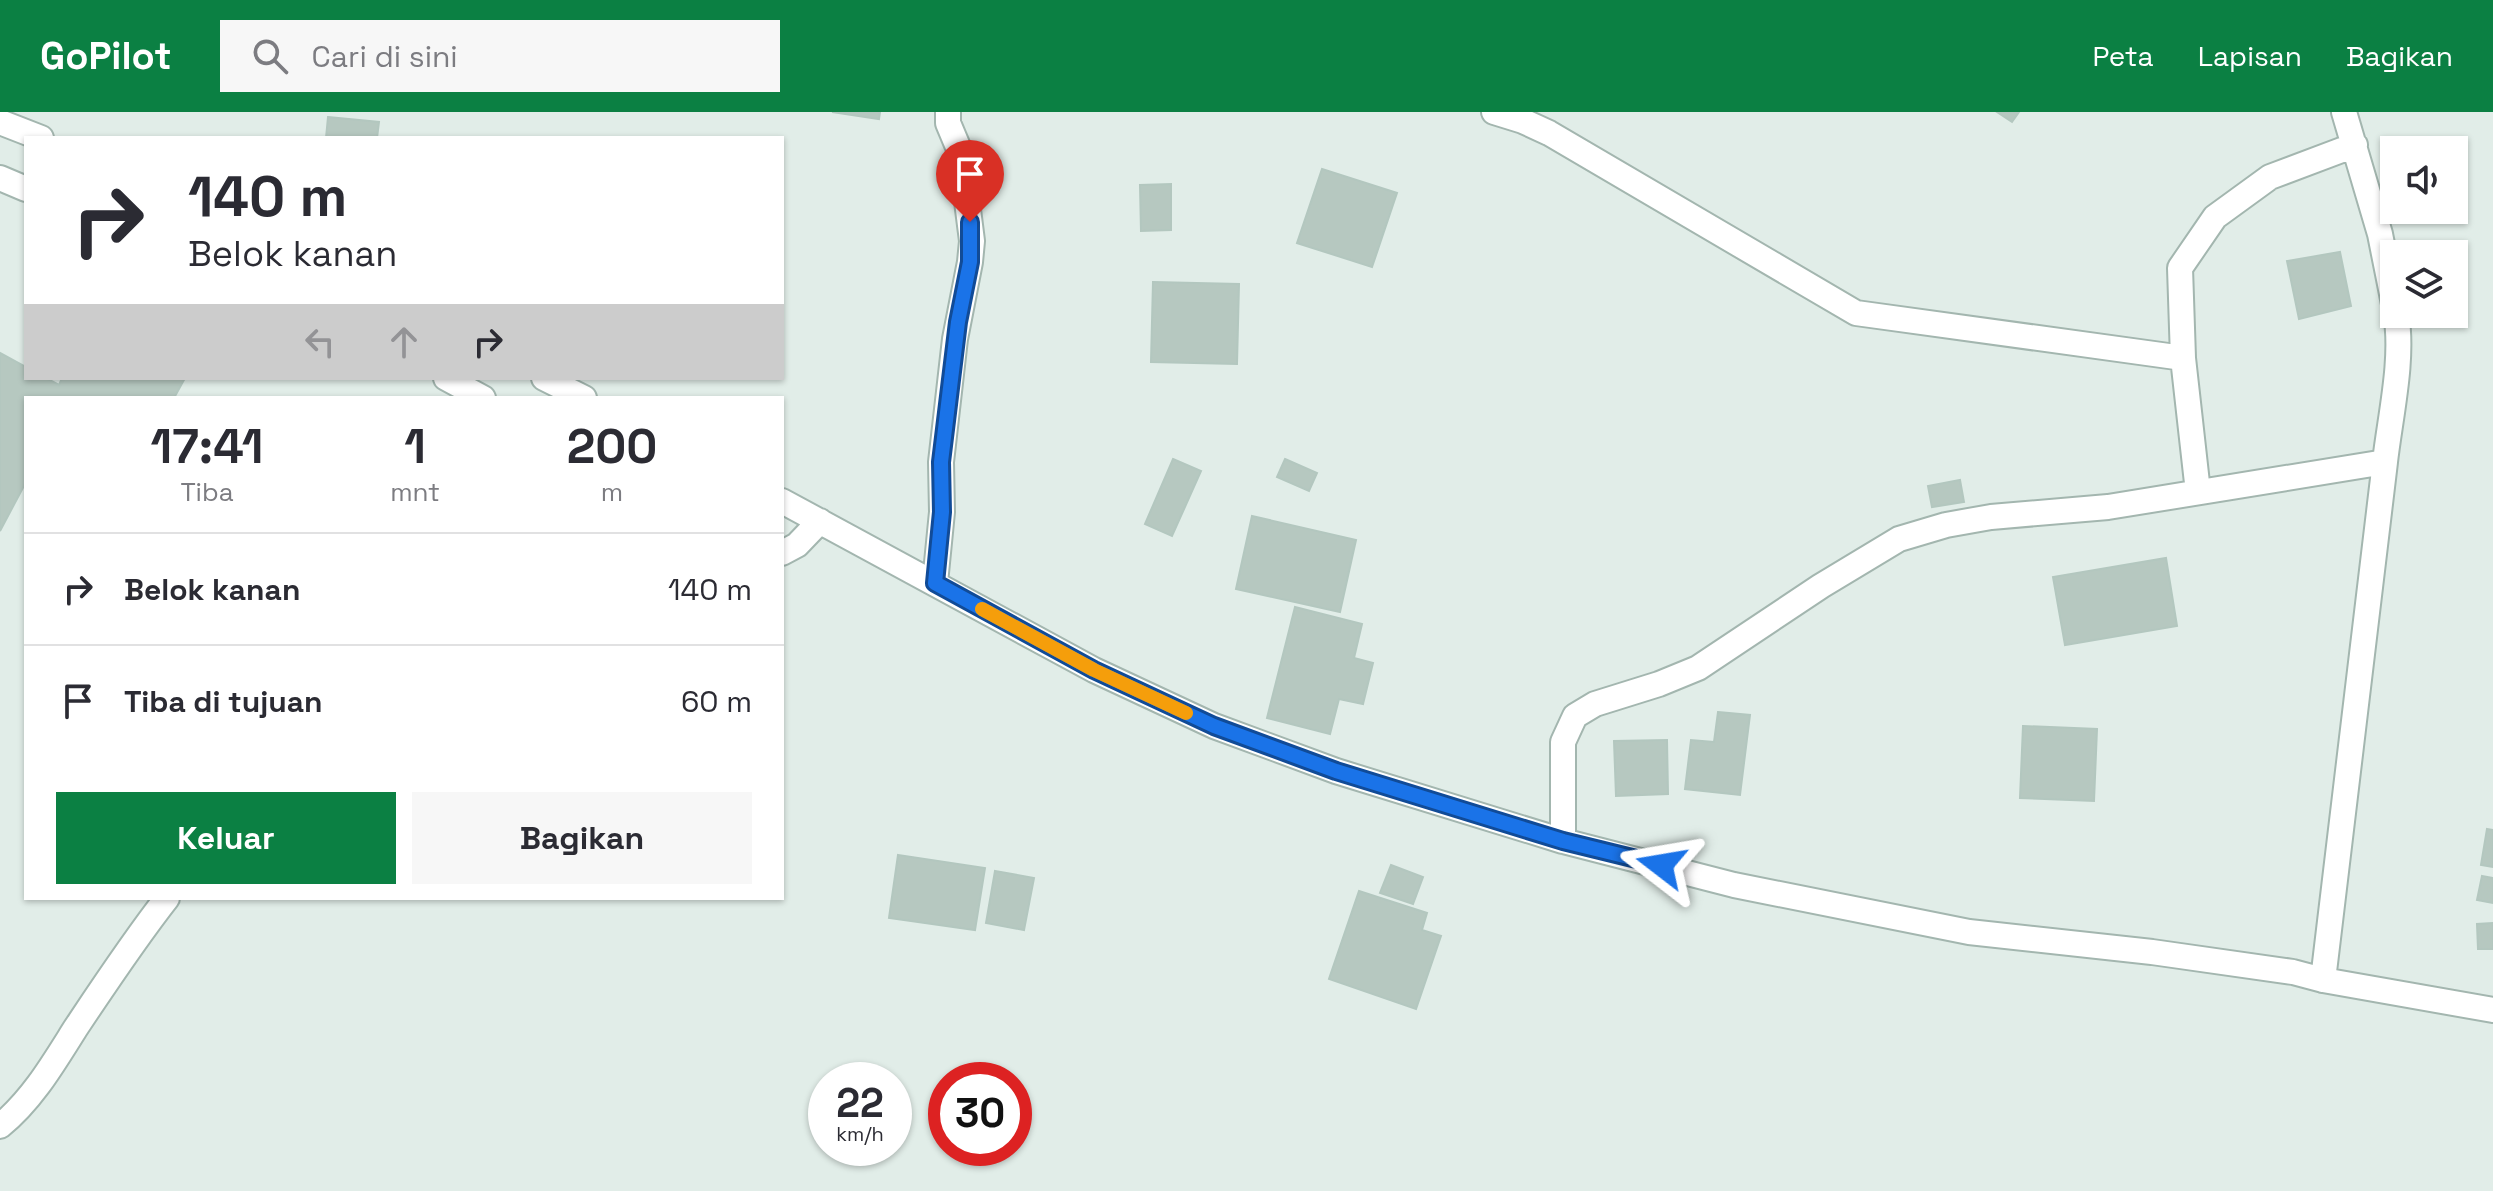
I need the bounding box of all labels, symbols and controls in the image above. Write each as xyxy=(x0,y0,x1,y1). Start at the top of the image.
search box xyxy=(220,20,780,92)
text: GoPilot xyxy=(40,32,172,80)
icon: search xyxy=(248,34,292,78)
text: Cari di sini xyxy=(312,37,458,76)
text: Peta xyxy=(2092,38,2154,74)
text: Lapisan xyxy=(2198,38,2302,74)
text: Bagikan xyxy=(2346,38,2453,74)
map controls xyxy=(2380,136,2468,328)
button: sound xyxy=(2380,136,2468,224)
pin xyxy=(936,140,1004,222)
icon: arrive xyxy=(948,152,992,196)
text: 140 m xyxy=(188,161,347,232)
icon: right xyxy=(56,168,160,272)
text: Belok kanan xyxy=(188,231,397,277)
button: layers xyxy=(2380,240,2468,328)
icon: left xyxy=(298,320,342,364)
icon: ahead xyxy=(382,320,426,364)
icon: right xyxy=(466,320,510,364)
text: 17:41 xyxy=(151,416,264,477)
text: 1 xyxy=(404,416,426,477)
text: 200 xyxy=(567,416,657,477)
text: Tiba xyxy=(181,475,234,509)
text: mnt xyxy=(390,475,440,509)
text: m xyxy=(601,475,623,509)
icon: right xyxy=(56,567,100,611)
text: Belok kanan xyxy=(124,570,300,609)
text: 140 m xyxy=(668,570,752,609)
icon: arrive xyxy=(56,679,100,723)
text: Tiba di tujuan xyxy=(124,682,323,721)
text: 60 m xyxy=(681,682,752,721)
button: Keluar xyxy=(56,792,396,884)
button: Bagikan xyxy=(412,792,752,884)
position arrow xyxy=(1619,823,1703,907)
speed limit sign: 30 xyxy=(928,1062,1032,1166)
text: 22 xyxy=(836,1078,884,1129)
text: km/h xyxy=(836,1121,884,1147)

